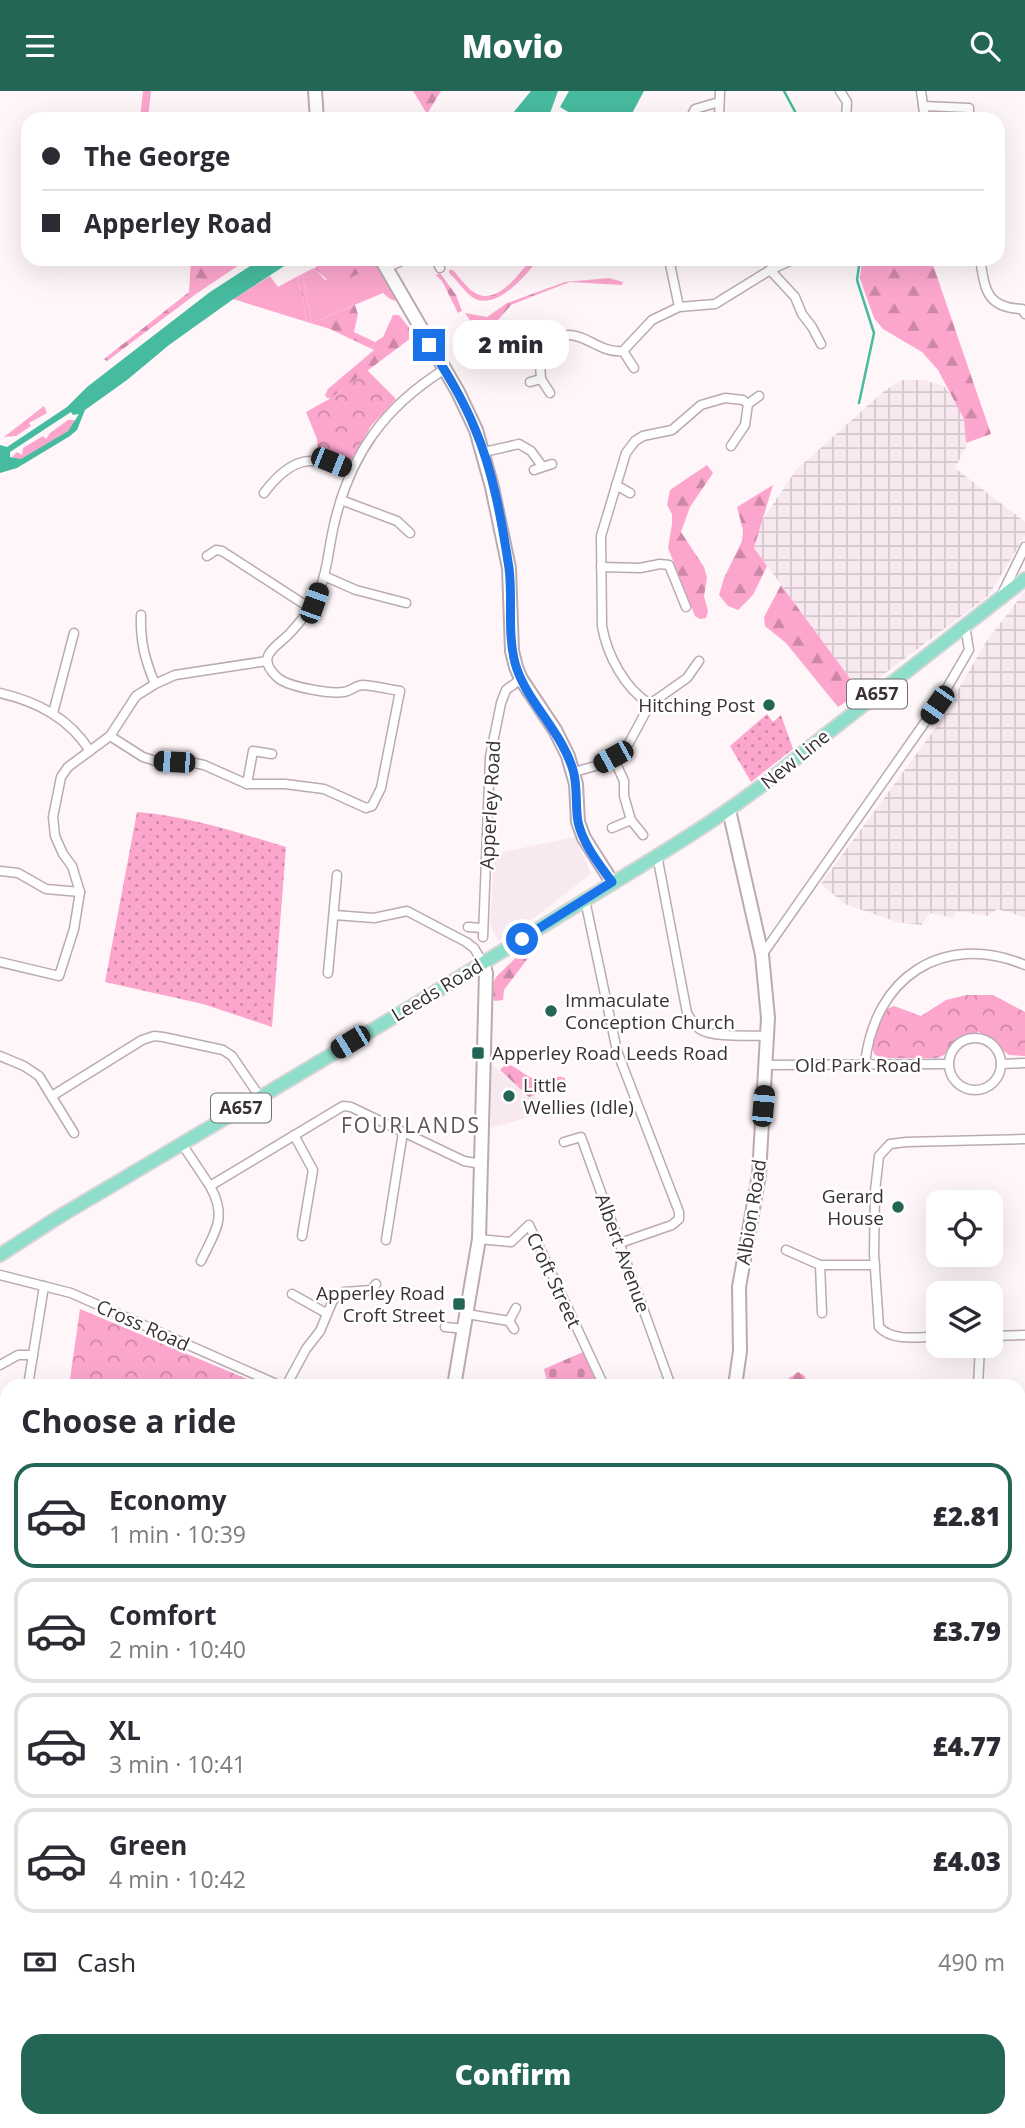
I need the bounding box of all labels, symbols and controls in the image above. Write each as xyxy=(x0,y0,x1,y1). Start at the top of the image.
text: Movio xyxy=(462,24,563,67)
icon: menu xyxy=(21,27,59,65)
icon: search xyxy=(966,27,1004,65)
text: The George xyxy=(84,138,230,174)
text: Apperley Road xyxy=(84,205,272,241)
callout: 2 min xyxy=(453,321,569,369)
text: 2 min xyxy=(478,328,544,360)
route end xyxy=(413,329,445,361)
car xyxy=(308,444,355,480)
car xyxy=(297,580,332,626)
road number: A657 xyxy=(847,679,907,709)
car xyxy=(917,682,958,728)
place label: Hitching Post xyxy=(638,692,755,718)
marker: Hitching Post xyxy=(761,697,777,713)
street label: New Line xyxy=(755,723,835,795)
car xyxy=(590,738,637,776)
street label: Apperley Road xyxy=(474,740,506,870)
car xyxy=(153,750,196,774)
route start xyxy=(506,923,538,955)
street label: Leeds Road xyxy=(386,953,488,1027)
place label: Immaculate Conception Church xyxy=(565,987,735,1035)
marker: Immaculate Conception Church xyxy=(543,1003,559,1019)
car xyxy=(327,1022,374,1062)
place label: Apperley Road Leeds Road xyxy=(492,1040,728,1066)
marker: Apperley Road Leeds Road xyxy=(470,1045,486,1061)
street label: Old Park Road xyxy=(795,1052,921,1078)
place label: Little Wellies (Idle) xyxy=(523,1072,634,1120)
car xyxy=(751,1084,776,1128)
marker: Little Wellies (Idle) xyxy=(501,1088,517,1104)
road number: A657 xyxy=(211,1093,271,1123)
district label: FOURLANDS xyxy=(341,1111,481,1139)
street label: Albion Road xyxy=(730,1157,772,1267)
place label: Gerard House xyxy=(822,1183,884,1231)
street label: Albert Avenue xyxy=(589,1190,657,1316)
map controls xyxy=(926,1190,1003,1358)
button: locate xyxy=(926,1190,1003,1267)
marker: Gerard House xyxy=(890,1199,906,1215)
street label: Croft Street xyxy=(521,1228,587,1332)
place label: Apperley Road Croft Street xyxy=(316,1280,445,1328)
button: layers xyxy=(926,1281,1003,1358)
street label: Cross Road xyxy=(92,1293,194,1357)
marker: Apperley Road Croft Street xyxy=(451,1296,467,1312)
text: Choose a ride xyxy=(21,1399,236,1442)
text: Economy xyxy=(109,1482,227,1518)
icon: car xyxy=(25,1484,88,1547)
text: £2.81 xyxy=(933,1498,1001,1534)
text: 1 min · 10:39 xyxy=(109,1518,246,1550)
text: Comfort xyxy=(109,1597,216,1633)
icon: car xyxy=(25,1599,88,1662)
text: £3.79 xyxy=(933,1613,1001,1649)
text: 2 min · 10:40 xyxy=(109,1633,246,1665)
text: XL xyxy=(109,1712,141,1748)
icon: car xyxy=(25,1714,88,1777)
text: £4.77 xyxy=(933,1728,1001,1764)
text: 3 min · 10:41 xyxy=(109,1748,246,1780)
text: Green xyxy=(109,1827,187,1863)
icon: car xyxy=(25,1829,88,1892)
text: £4.03 xyxy=(933,1843,1001,1879)
text: 4 min · 10:42 xyxy=(109,1863,246,1895)
icon: cash xyxy=(21,1943,59,1981)
text: Cash xyxy=(77,1944,136,1980)
text: 490 m xyxy=(938,1946,1005,1978)
button: Confirm xyxy=(21,2034,1005,2114)

